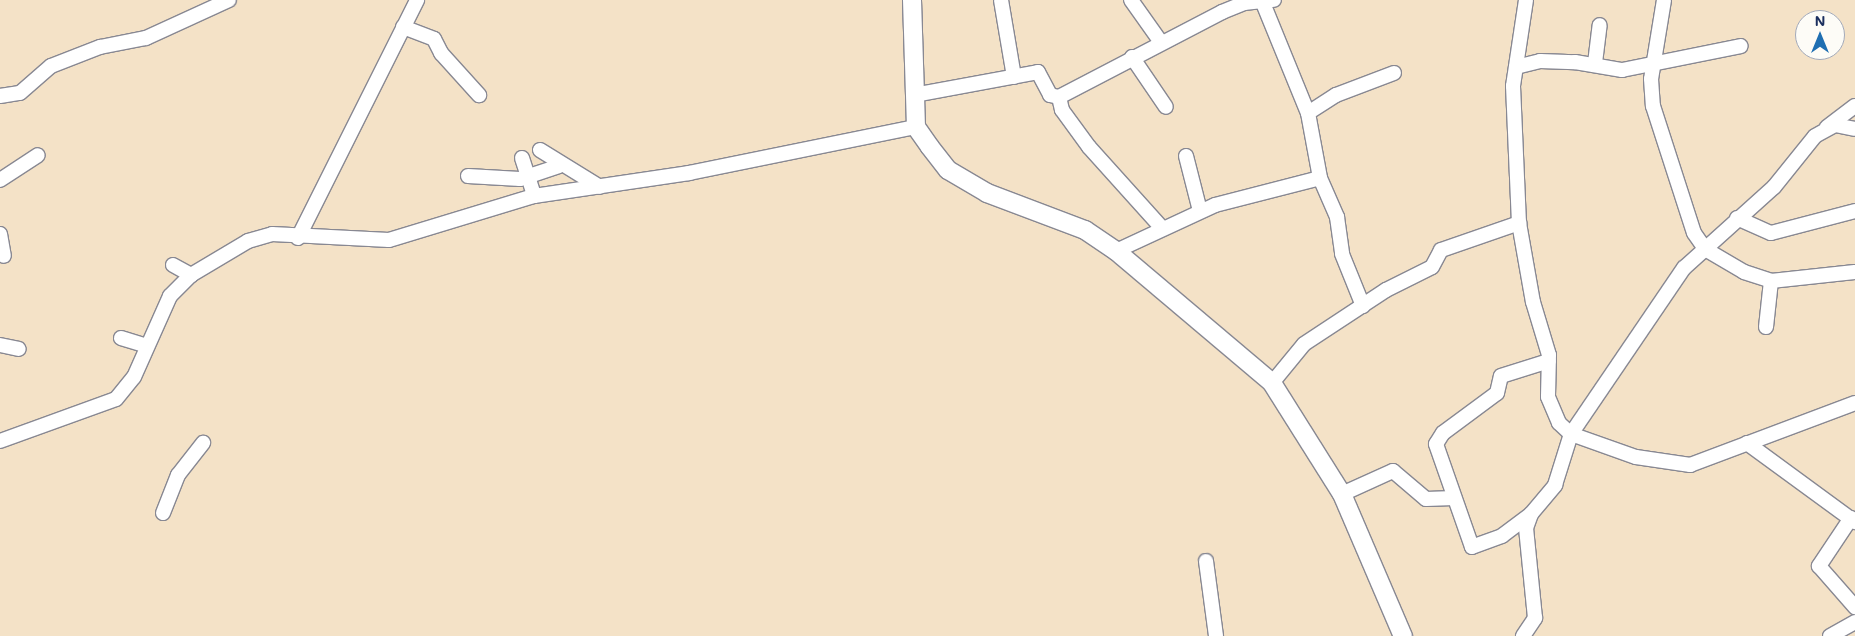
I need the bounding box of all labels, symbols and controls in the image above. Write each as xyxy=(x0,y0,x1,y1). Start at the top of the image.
north arrow xyxy=(1795,10,1845,60)
text: N xyxy=(1815,11,1825,30)

